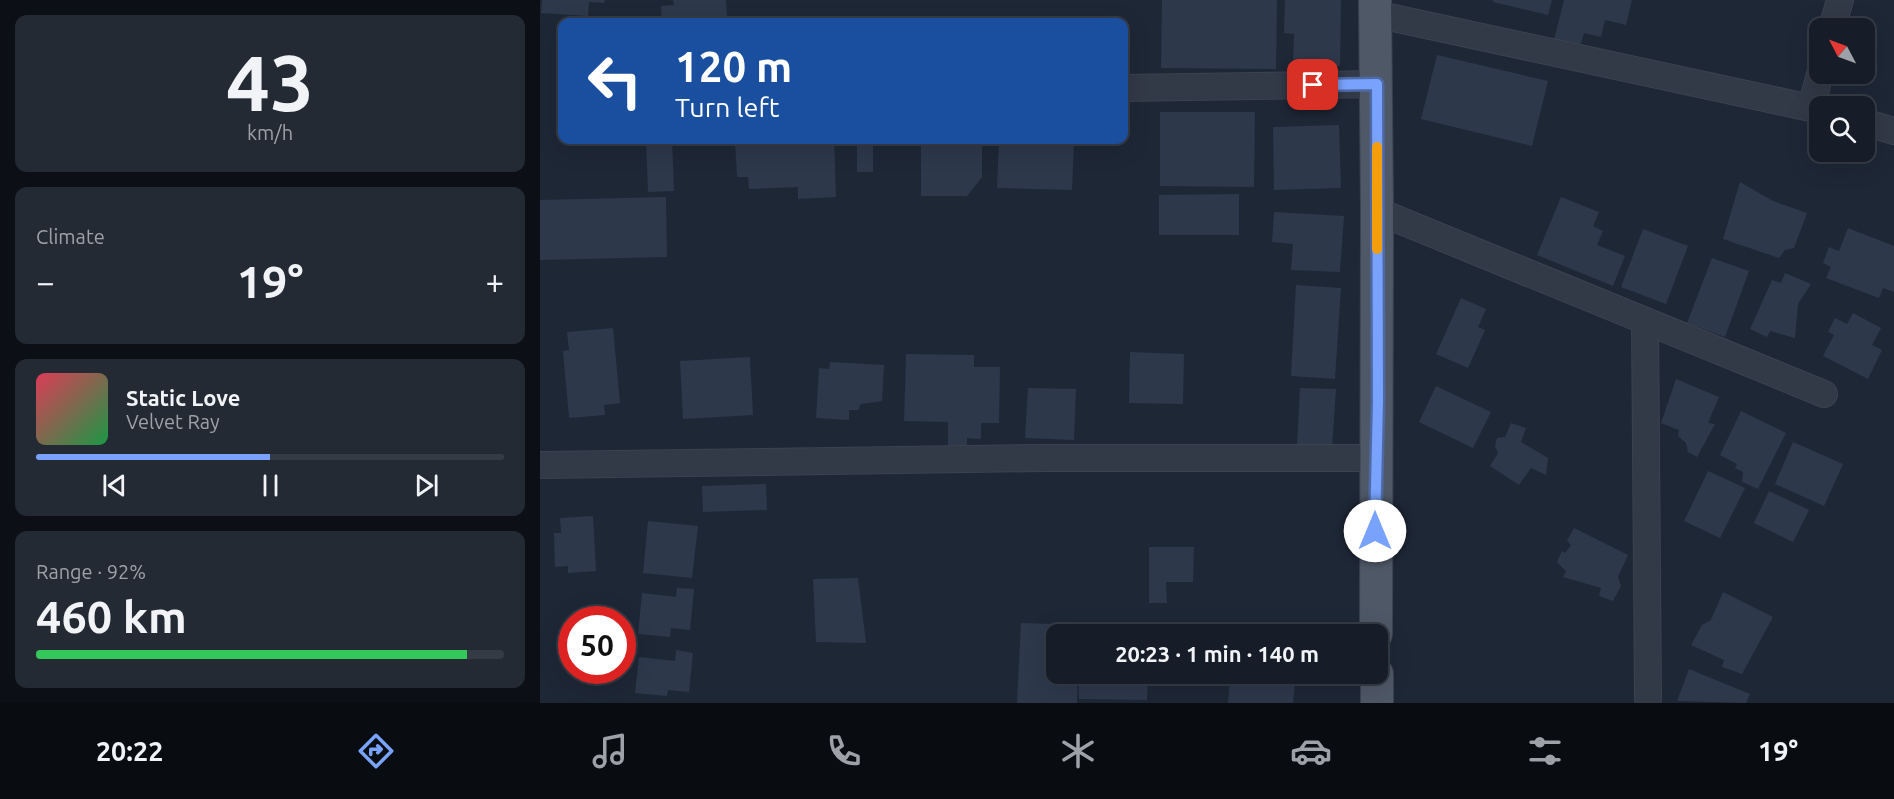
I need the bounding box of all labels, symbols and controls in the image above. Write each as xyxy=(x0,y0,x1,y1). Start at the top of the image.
north arrow xyxy=(1809,18,1875,84)
map controls xyxy=(1809,18,1875,162)
text: 43 xyxy=(226,38,314,126)
icon: left xyxy=(576,42,654,120)
text: 120 m xyxy=(675,43,792,90)
pin xyxy=(1287,59,1338,110)
icon: arrive xyxy=(1296,68,1329,101)
text: Turn left xyxy=(675,92,779,122)
button: search xyxy=(1809,96,1875,162)
text: km/h xyxy=(247,121,293,144)
text: Climate xyxy=(36,225,105,248)
text: 19° xyxy=(237,256,303,307)
text: − xyxy=(36,263,55,300)
text: + xyxy=(485,263,504,300)
text: Static Love xyxy=(126,385,241,410)
text: Velvet Ray xyxy=(126,410,220,433)
icon: previous xyxy=(98,469,131,502)
icon: pause xyxy=(254,469,287,502)
icon: next xyxy=(410,469,443,502)
position arrow xyxy=(1343,499,1407,563)
text: Range · 92% xyxy=(36,560,146,583)
text: 460 km xyxy=(36,591,187,642)
speed limit sign: 50 xyxy=(558,606,636,684)
text: 20:23 · 1 min · 140 m xyxy=(1115,641,1319,666)
icon: directions xyxy=(355,730,397,772)
icon: music xyxy=(589,730,631,772)
icon: phone xyxy=(823,730,865,772)
icon: climate xyxy=(1057,730,1099,772)
icon: car xyxy=(1290,730,1332,772)
icon: filters xyxy=(1524,730,1566,772)
text: 20:22 xyxy=(96,736,163,766)
text: 19° xyxy=(1758,736,1798,766)

